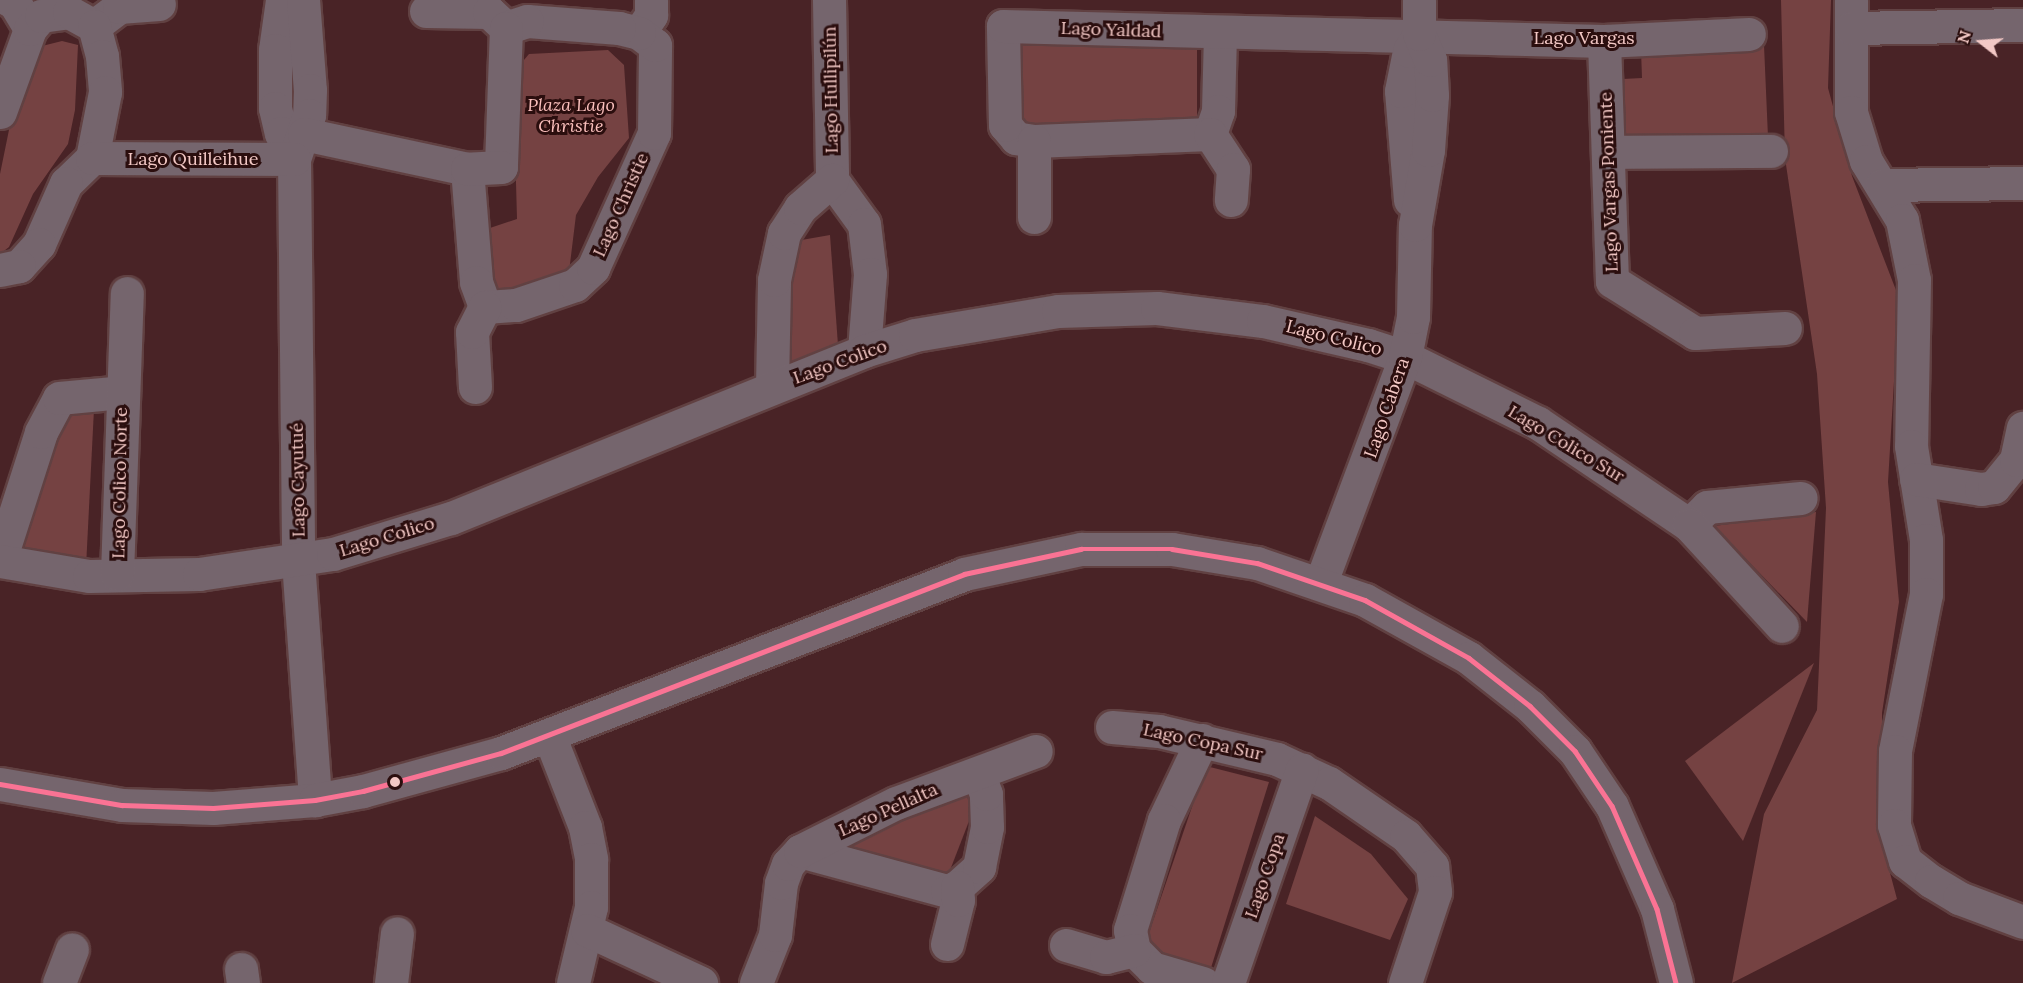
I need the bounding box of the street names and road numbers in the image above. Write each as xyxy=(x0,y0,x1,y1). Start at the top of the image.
street label: Lago Yaldad xyxy=(1060,17,1162,43)
street label: Lago Hullipilún xyxy=(819,26,843,154)
street label: Lago Vargas xyxy=(1533,27,1635,49)
street label: Lago Vargas Poniente xyxy=(1595,92,1623,272)
street label: Lago Quilleihue xyxy=(127,148,259,170)
street label: Lago Christie xyxy=(588,150,654,260)
street label: Lago Colico xyxy=(1284,316,1384,360)
street label: Lago Colico xyxy=(790,335,890,389)
street label: Lago Cabera xyxy=(1360,355,1414,461)
street label: Lago Colico Sur xyxy=(1504,401,1628,487)
street label: Lago Colico Norte xyxy=(108,407,132,559)
street label: Lago Cayutué xyxy=(286,423,310,537)
street label: Lago Colico xyxy=(337,512,437,562)
street label: Lago Copa Sur xyxy=(1141,719,1265,765)
street label: Lago Pellalta xyxy=(835,779,941,841)
street label: Lago Copa xyxy=(1240,831,1290,921)

